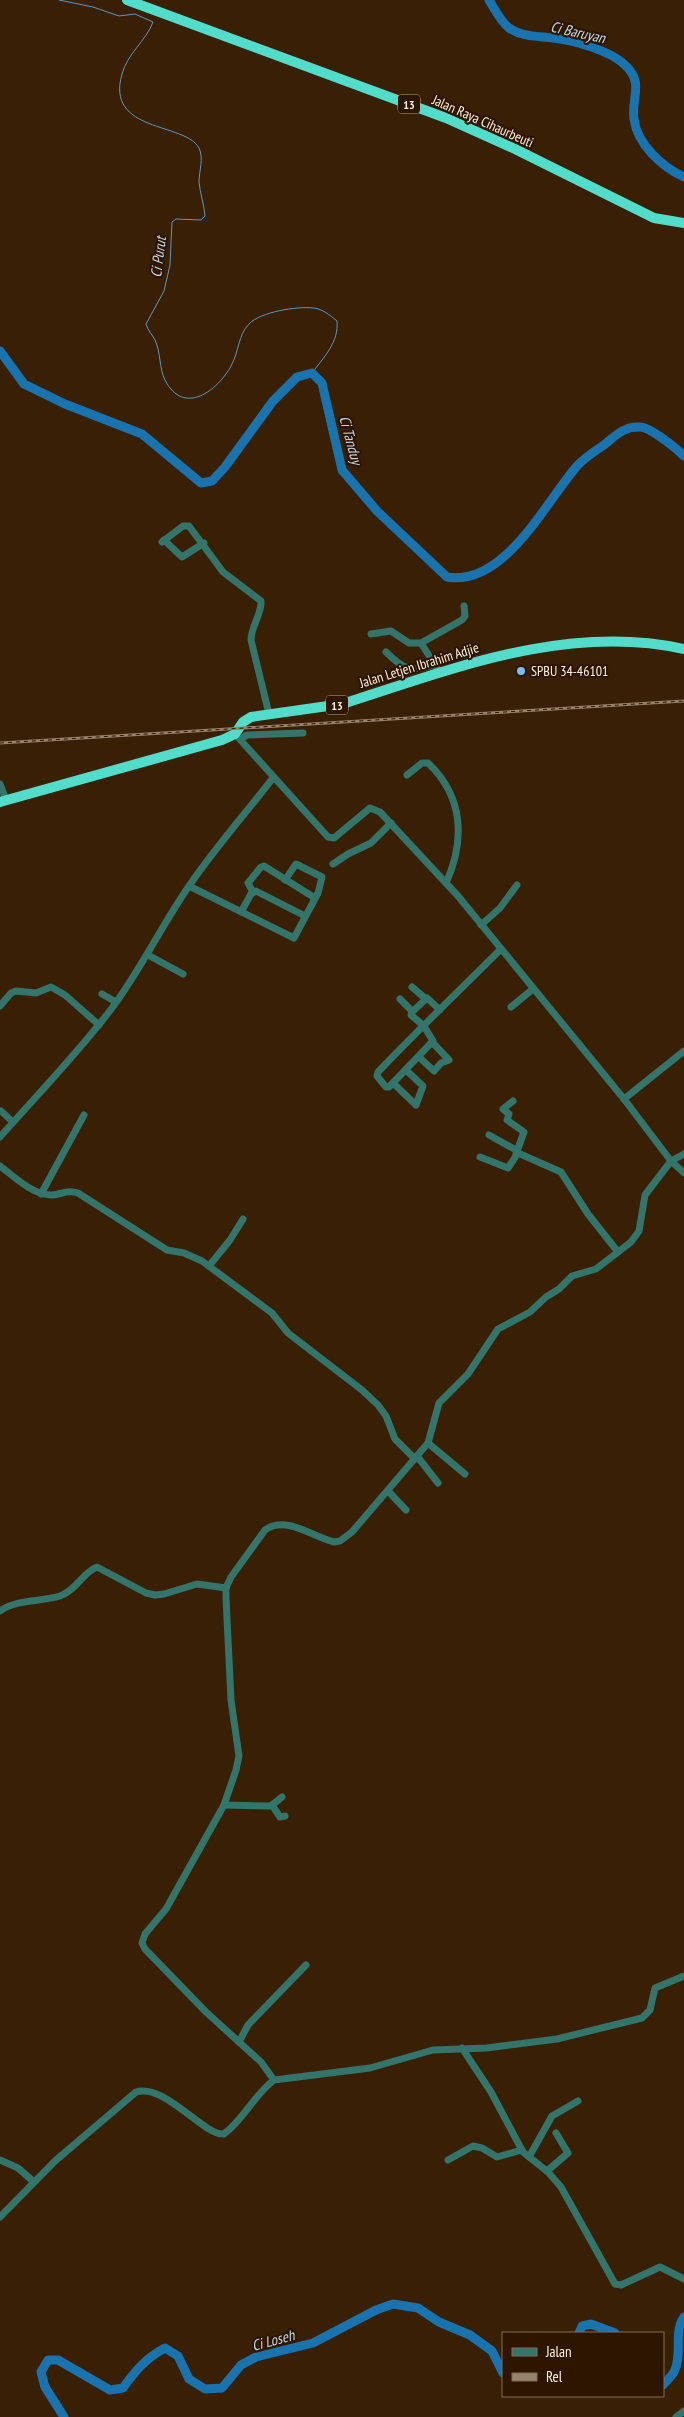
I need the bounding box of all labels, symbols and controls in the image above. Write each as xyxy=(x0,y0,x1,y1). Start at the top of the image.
water label: Ci Baruyan xyxy=(549,17,608,48)
street label: Jalan Raya Cihaurbeuti xyxy=(429,90,536,151)
road number: 13 xyxy=(398,95,420,114)
water label: Ci Purut xyxy=(146,234,170,278)
water label: Ci Tanduy xyxy=(335,414,367,469)
street label: Jalan Letjen Ibrahim Adjie xyxy=(356,638,481,692)
place label: SPBU 34-46101 xyxy=(531,662,608,680)
marker: SPBU 34-46101 xyxy=(515,665,527,677)
road number: 13 xyxy=(326,696,348,714)
water label: Ci Loseh xyxy=(250,2325,298,2355)
legend xyxy=(502,2332,664,2397)
text: Jalan xyxy=(545,2342,572,2361)
text: Rel xyxy=(546,2367,563,2386)

